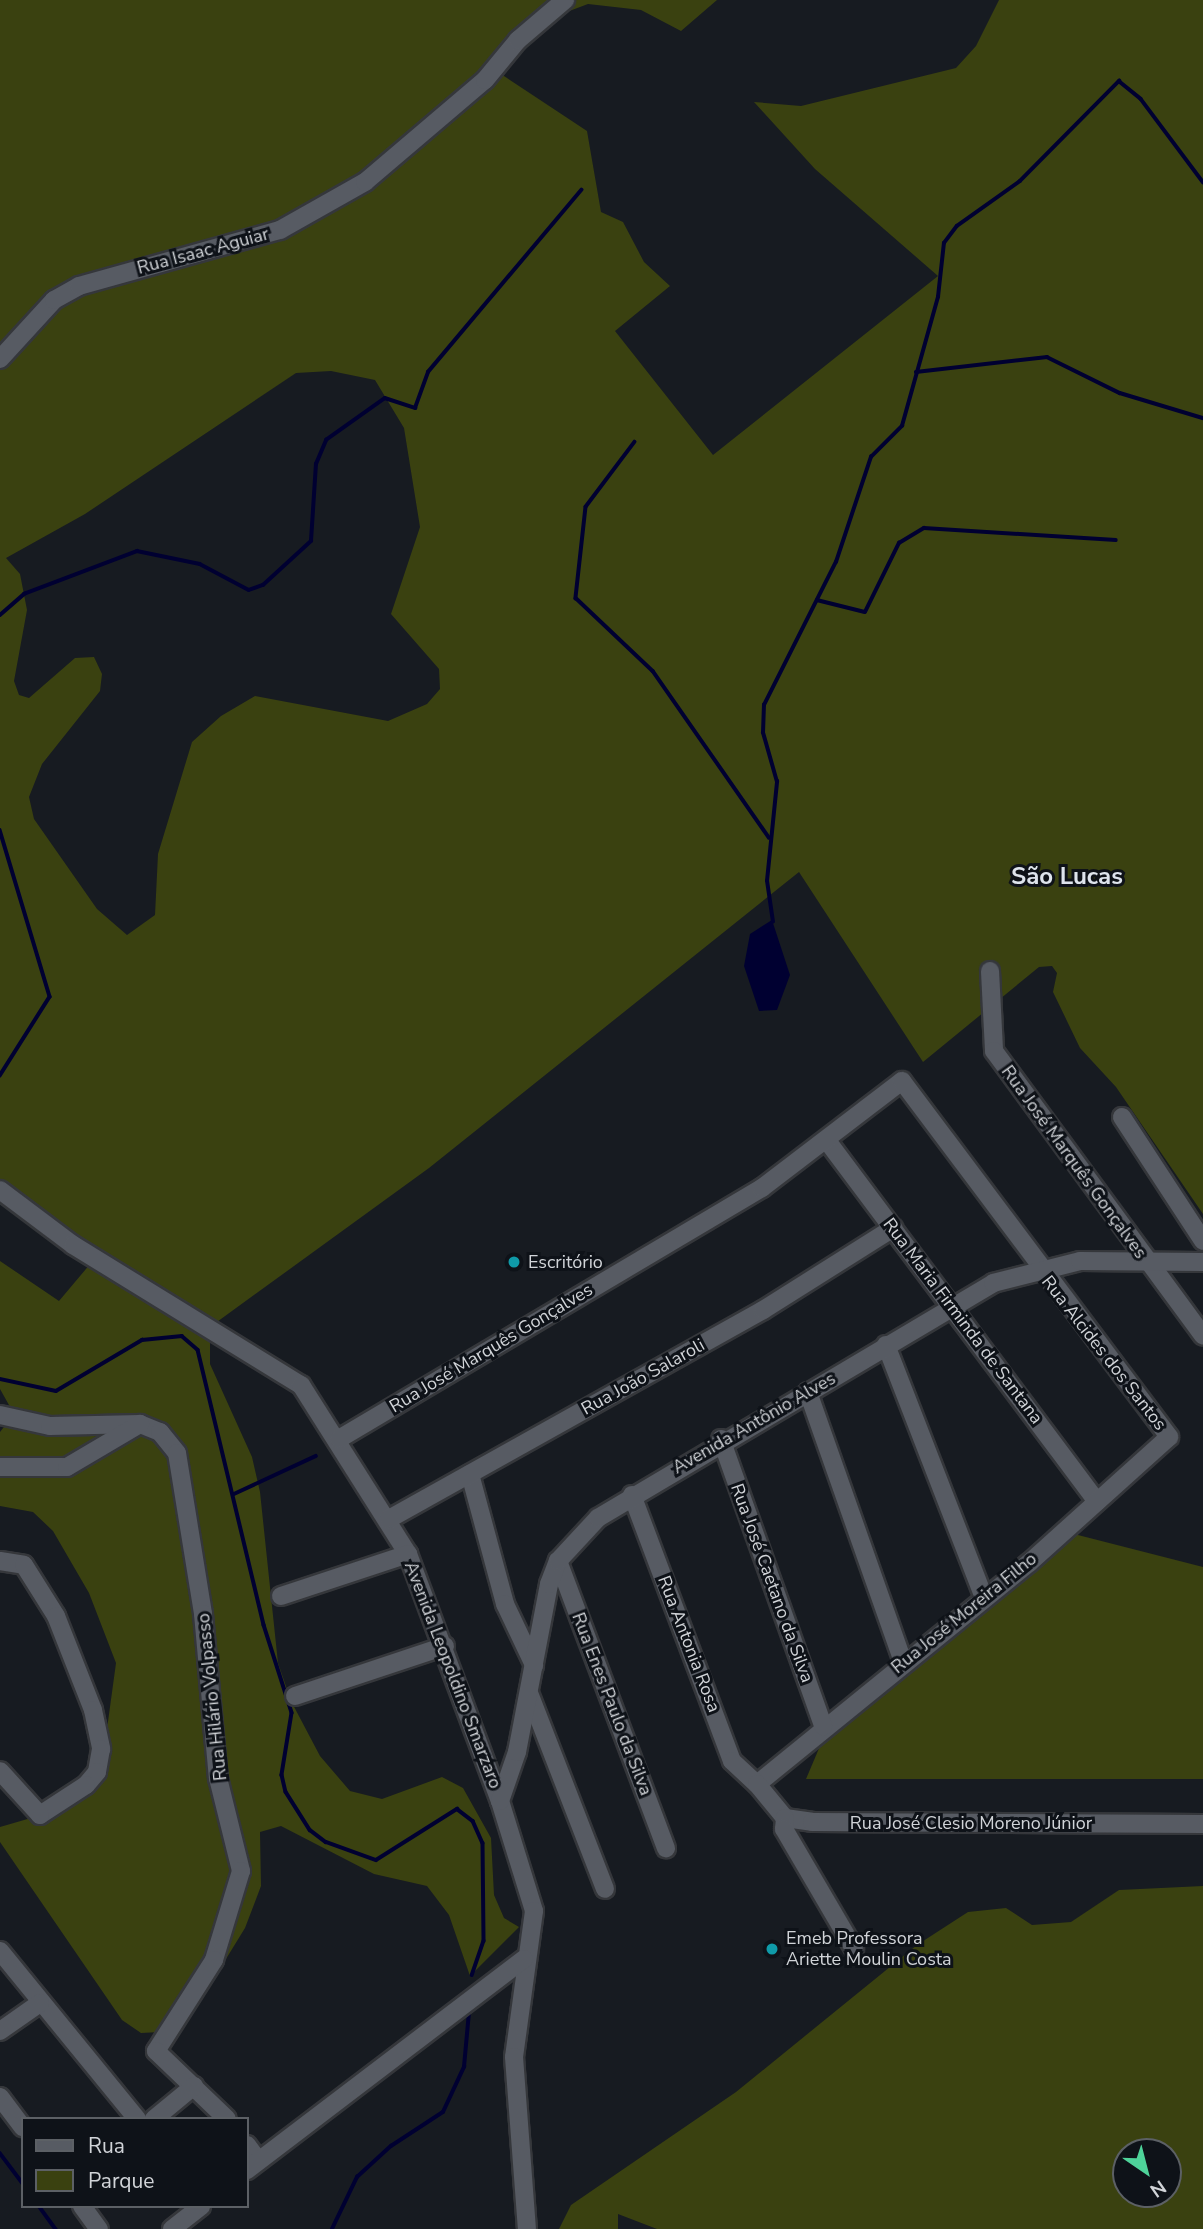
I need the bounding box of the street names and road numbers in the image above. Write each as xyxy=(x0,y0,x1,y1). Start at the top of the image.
street label: Rua Isaac Aguiar xyxy=(135,223,271,279)
street label: Rua José Marquês Gonçalves xyxy=(997,1061,1151,1263)
street label: Rua Maria Firminda de Santana xyxy=(879,1214,1047,1428)
street label: Rua Alcides dos Santos xyxy=(1037,1271,1171,1435)
street label: Rua José Marquês Gonçalves xyxy=(385,1279,597,1417)
street label: Rua João Salaroli xyxy=(578,1334,708,1420)
street label: Avenida Antônio Alves xyxy=(669,1367,839,1479)
street label: Rua José Caetano da Silva xyxy=(726,1481,818,1685)
street label: Rua José Moreira Filho xyxy=(887,1548,1041,1678)
street label: Avenida Leopoldino Smarzaro xyxy=(400,1558,506,1792)
street label: Rua Antonia Rosa xyxy=(653,1573,725,1715)
street label: Rua Enes Paulo da Silva xyxy=(567,1610,657,1798)
street label: Rua Hilário Volpasso xyxy=(192,1612,232,1782)
street label: Rua José Clesio Moreno Júnior xyxy=(850,1812,1092,1834)

